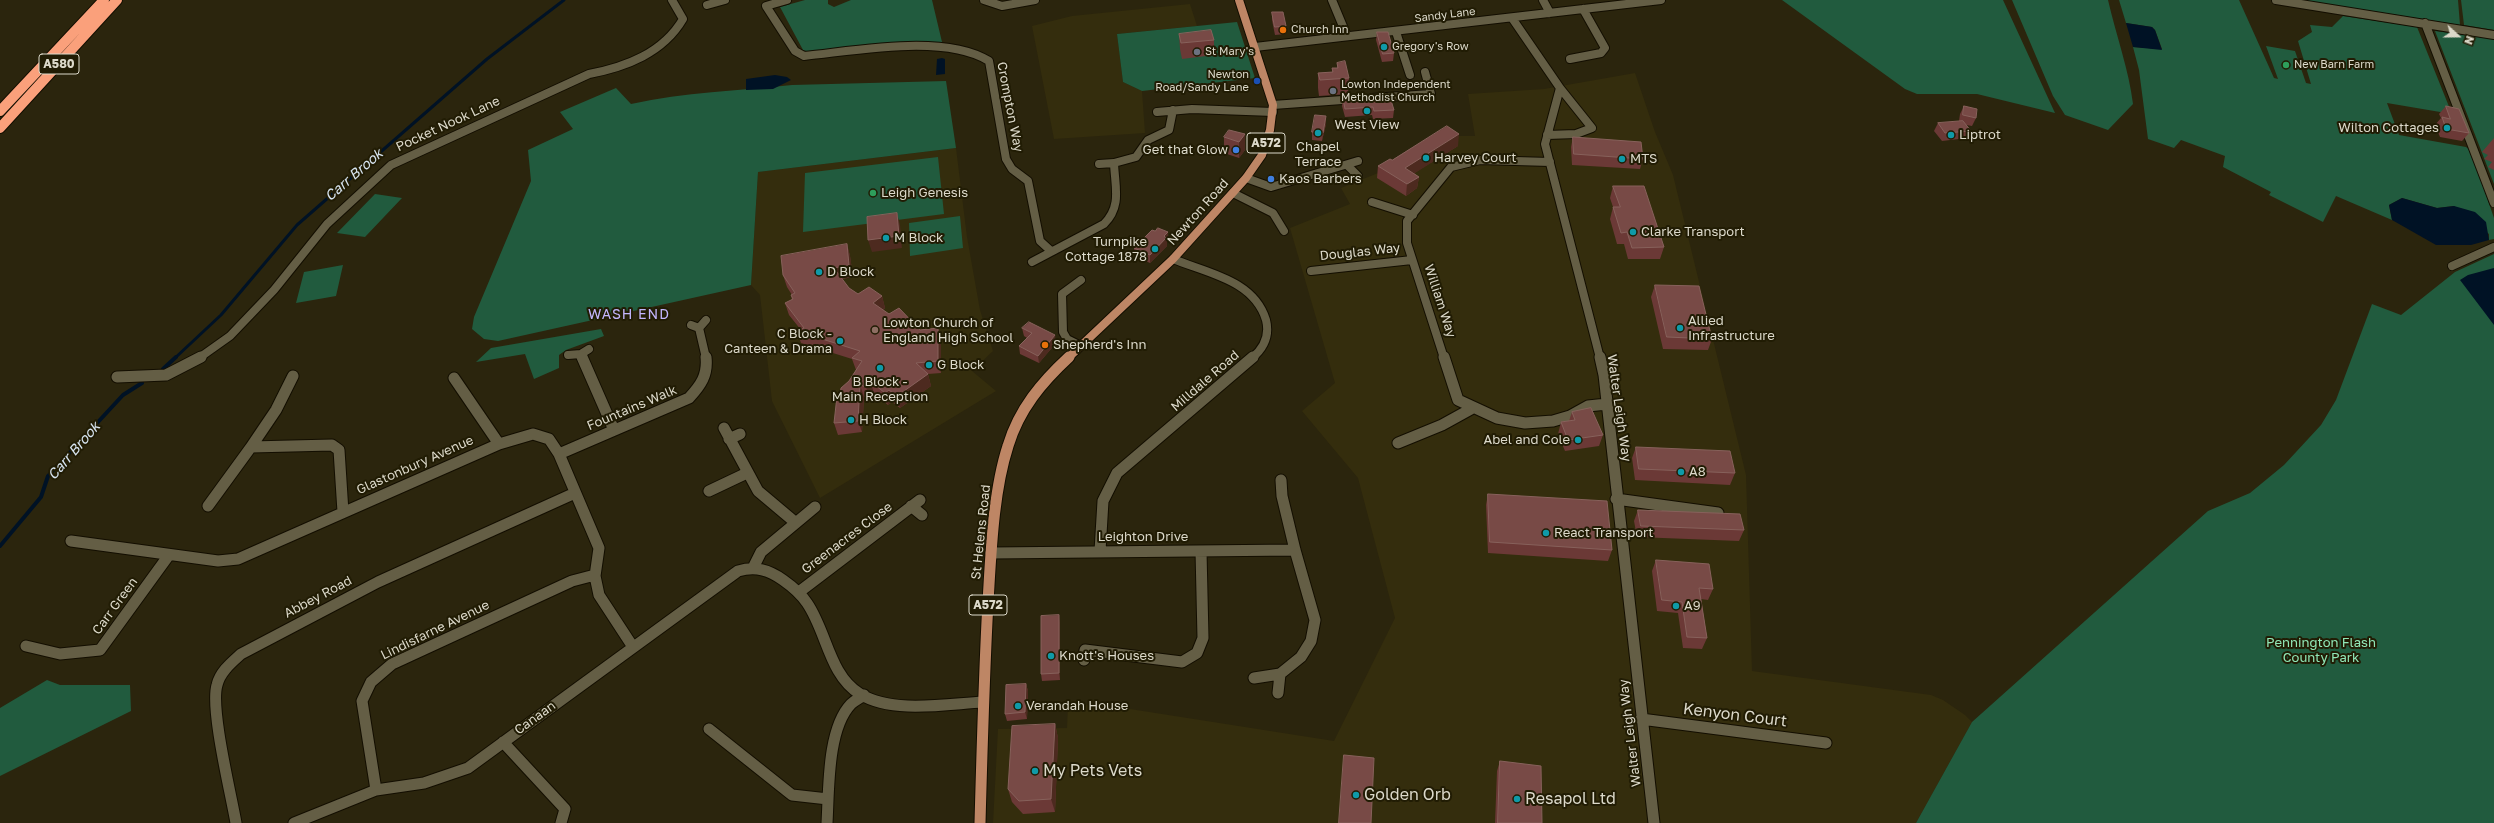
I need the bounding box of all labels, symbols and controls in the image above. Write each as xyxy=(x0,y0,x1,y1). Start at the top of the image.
street label: Sandy Lane xyxy=(1414,5,1476,25)
north arrow xyxy=(2438,16,2478,56)
place label: Church Inn xyxy=(1291,23,1349,37)
marker: Church Inn xyxy=(1278,25,1288,35)
text: N xyxy=(2462,34,2477,47)
place label: Gregory's Row xyxy=(1392,40,1469,54)
marker: Gregory's Row xyxy=(1379,42,1389,52)
place label: St Mary's xyxy=(1205,45,1254,59)
marker: St Mary's xyxy=(1192,47,1202,57)
road number: A580 xyxy=(39,54,79,74)
place label: New Barn Farm xyxy=(2294,58,2374,72)
marker: New Barn Farm xyxy=(2281,60,2291,70)
street label: Crompton Way xyxy=(994,61,1026,153)
place label: Newton Road/Sandy Lane xyxy=(1155,68,1249,94)
marker: Newton Road/Sandy Lane xyxy=(1252,76,1262,86)
place label: Lowton Independent Methodist Church xyxy=(1341,78,1451,104)
marker: Lowton Independent Methodist Church xyxy=(1328,86,1338,96)
street label: Pocket Nook Lane xyxy=(394,93,502,155)
marker: West View xyxy=(1362,106,1372,116)
place label: West View xyxy=(1335,117,1399,133)
place label: Wilton Cottages xyxy=(2338,120,2439,136)
marker: Wilton Cottages xyxy=(2442,123,2452,133)
place label: Liptrot xyxy=(1959,127,2001,143)
marker: Chapel Terrace xyxy=(1313,128,1323,138)
marker: Liptrot xyxy=(1946,130,1956,140)
road number: A572 xyxy=(1247,133,1285,153)
place label: Chapel Terrace xyxy=(1295,139,1341,170)
place label: Get that Glow xyxy=(1143,142,1228,158)
water label: Carr Brook xyxy=(322,145,386,205)
marker: Get that Glow xyxy=(1231,145,1241,155)
place label: Harvey Court xyxy=(1434,150,1517,166)
place label: MTS xyxy=(1630,151,1657,167)
marker: Harvey Court xyxy=(1421,153,1431,163)
marker: MTS xyxy=(1617,154,1627,164)
place label: Kaos Barbers xyxy=(1279,171,1362,187)
marker: Kaos Barbers xyxy=(1266,174,1276,184)
street label: Newton Road xyxy=(1164,176,1232,248)
place label: Leigh Genesis xyxy=(881,185,968,201)
marker: Leigh Genesis xyxy=(868,188,878,198)
place label: Clarke Transport xyxy=(1641,224,1745,240)
marker: Clarke Transport xyxy=(1628,227,1638,237)
place label: M Block xyxy=(894,230,943,246)
marker: M Block xyxy=(881,233,891,243)
place label: Turnpike Cottage 1878 xyxy=(1065,234,1147,265)
street label: Douglas Way xyxy=(1319,240,1401,264)
marker: Turnpike Cottage 1878 xyxy=(1150,244,1160,254)
street label: William Way xyxy=(1421,262,1459,340)
place label: D Block xyxy=(827,264,874,280)
marker: D Block xyxy=(814,267,824,277)
district label: WASH END xyxy=(588,307,670,323)
place label: Allied Infrastructure xyxy=(1688,313,1775,344)
place label: Lowton Church of England High School xyxy=(883,315,1013,346)
marker: Allied Infrastructure xyxy=(1675,323,1685,333)
marker: Lowton Church of England High School xyxy=(870,325,880,335)
place label: C Block - Canteen & Drama xyxy=(724,326,832,357)
marker: C Block - Canteen & Drama xyxy=(835,336,845,346)
place label: Shepherd's Inn xyxy=(1053,337,1146,353)
marker: Shepherd's Inn xyxy=(1040,340,1050,350)
street label: Milldale Road xyxy=(1168,347,1242,415)
street label: Walter Leigh Way xyxy=(1604,353,1634,463)
place label: G Block xyxy=(937,357,984,373)
marker: G Block xyxy=(924,360,934,370)
marker: B Block - Main Reception xyxy=(875,363,885,373)
place label: B Block - Main Reception xyxy=(832,374,928,405)
street label: Fountains Walk xyxy=(585,382,679,434)
place label: H Block xyxy=(859,412,907,428)
marker: H Block xyxy=(846,415,856,425)
water label: Carr Brook xyxy=(44,419,104,483)
street label: Glastonbury Avenue xyxy=(354,432,476,498)
place label: Abel and Cole xyxy=(1484,432,1570,448)
marker: Abel and Cole xyxy=(1573,435,1583,445)
place label: A8 xyxy=(1689,464,1706,480)
marker: A8 xyxy=(1676,467,1686,477)
street label: St Helens Road xyxy=(968,484,994,580)
street label: Greenacres Close xyxy=(799,499,895,577)
place label: React Transport xyxy=(1554,525,1654,541)
marker: React Transport xyxy=(1541,528,1551,538)
street label: Leighton Drive xyxy=(1098,529,1188,545)
street label: Abbey Road xyxy=(282,573,354,621)
street label: Carr Green xyxy=(89,574,141,638)
road number: A572 xyxy=(969,595,1007,615)
street label: Lindisfarne Avenue xyxy=(378,597,492,663)
place label: A9 xyxy=(1684,598,1701,614)
marker: A9 xyxy=(1671,601,1681,611)
park label: Pennington Flash County Park xyxy=(2266,635,2376,666)
place label: Knott's Houses xyxy=(1059,648,1154,664)
marker: Knott's Houses xyxy=(1046,651,1056,661)
street label: Walter Leigh Way xyxy=(1616,678,1644,788)
street label: Canaan xyxy=(511,698,559,738)
place label: Verandah House xyxy=(1026,698,1128,714)
street label: Kenyon Court xyxy=(1682,699,1788,731)
marker: Verandah House xyxy=(1013,701,1023,711)
place label: My Pets Vets xyxy=(1043,761,1142,781)
marker: My Pets Vets xyxy=(1030,766,1040,776)
place label: Golden Orb xyxy=(1364,785,1451,805)
place label: Resapol Ltd xyxy=(1525,789,1616,809)
marker: Golden Orb xyxy=(1351,790,1361,800)
marker: Resapol Ltd xyxy=(1512,794,1522,804)

